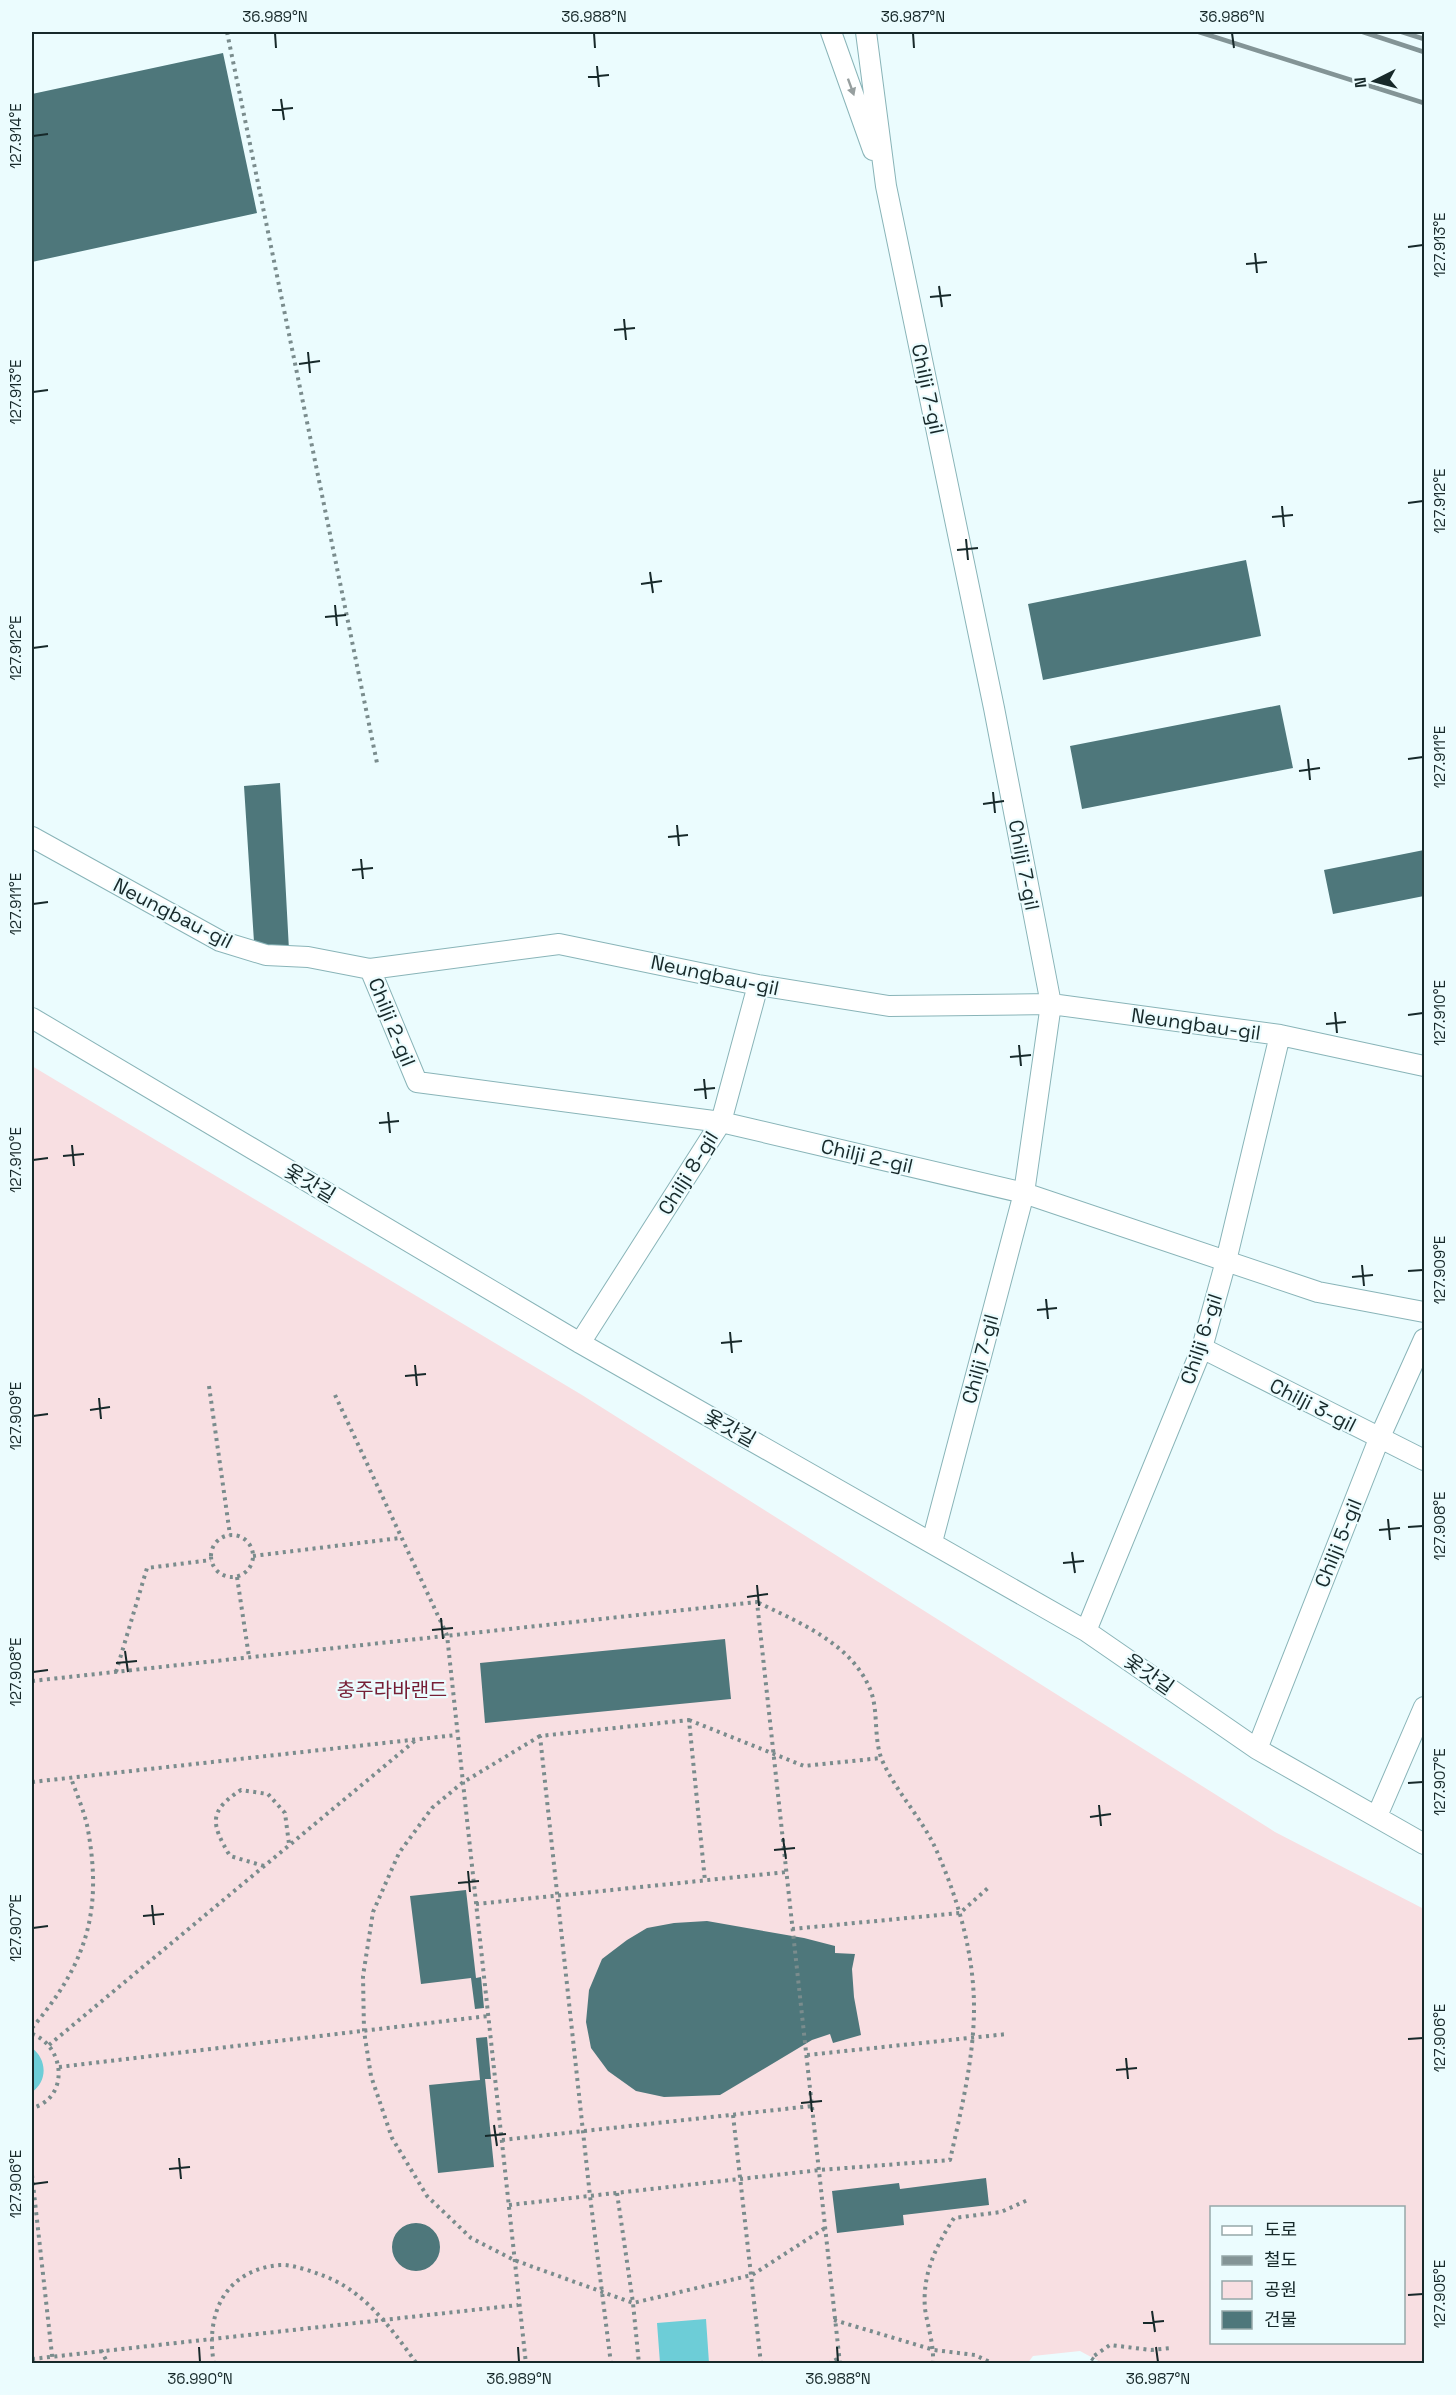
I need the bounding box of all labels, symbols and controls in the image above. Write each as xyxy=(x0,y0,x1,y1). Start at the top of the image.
text: 36.989°N xyxy=(242,7,308,26)
text: 36.988°N xyxy=(561,7,627,26)
text: 36.987°N xyxy=(881,7,945,26)
text: 36.986°N xyxy=(1199,7,1265,26)
north arrow xyxy=(1345,51,1405,111)
text: N xyxy=(1350,76,1372,89)
one-way arrow xyxy=(846,78,856,96)
text: 127.914°E xyxy=(6,103,25,169)
text: 127.913°E xyxy=(1430,212,1449,278)
street label: Chilji 7-gil xyxy=(906,341,950,437)
text: 127.913°E xyxy=(6,359,25,425)
text: 127.912°E xyxy=(1430,468,1449,534)
text: 127.912°E xyxy=(6,615,25,681)
text: 127.911°E xyxy=(1430,726,1449,788)
street label: Chilji 7-gil xyxy=(1002,817,1046,913)
street label: Neungbau-gil xyxy=(109,872,237,954)
text: 127.911°E xyxy=(6,873,25,935)
street label: Neungbau-gil xyxy=(648,949,782,1001)
street label: Chilji 2-gil xyxy=(362,974,422,1070)
text: 127.910°E xyxy=(1430,980,1449,1046)
street label: Neungbau-gil xyxy=(1130,1002,1262,1046)
street label: Chilji 8-gil xyxy=(652,1126,724,1220)
text: 127.910°E xyxy=(6,1127,25,1193)
street label: Chilji 2-gil xyxy=(818,1133,916,1179)
street label: 옻갓길 xyxy=(280,1158,340,1208)
text: 127.909°E xyxy=(1430,1236,1449,1304)
street label: Chilji 6-gil xyxy=(1174,1290,1228,1388)
street label: Chilji 7-gil xyxy=(956,1311,1004,1407)
street label: Chilji 3-gil xyxy=(1265,1372,1361,1438)
text: 127.909°E xyxy=(6,1382,25,1450)
street label: 옻갓길 xyxy=(700,1403,760,1453)
text: 127.908°E xyxy=(1430,1492,1449,1560)
street label: Chilji 5-gil xyxy=(1308,1495,1368,1591)
text: 127.908°E xyxy=(6,1638,25,1706)
street label: 옻갓길 xyxy=(1119,1648,1179,1700)
park label: 충주라바랜드 xyxy=(337,1677,447,1703)
text: 127.907°E xyxy=(1430,1748,1449,1816)
text: 127.907°E xyxy=(6,1894,25,1962)
text: 127.906°E xyxy=(1430,2004,1449,2072)
text: 127.906°E xyxy=(6,2150,25,2218)
legend xyxy=(1210,2206,1405,2344)
text: 도로 xyxy=(1264,2218,1297,2241)
text: 철도 xyxy=(1264,2248,1297,2271)
text: 127.905°E xyxy=(1430,2260,1449,2328)
text: 공원 xyxy=(1264,2278,1297,2301)
text: 건물 xyxy=(1264,2308,1297,2331)
text: 36.990°N xyxy=(167,2369,233,2388)
text: 36.989°N xyxy=(486,2369,552,2388)
text: 36.988°N xyxy=(805,2369,871,2388)
text: 36.987°N xyxy=(1126,2369,1190,2388)

